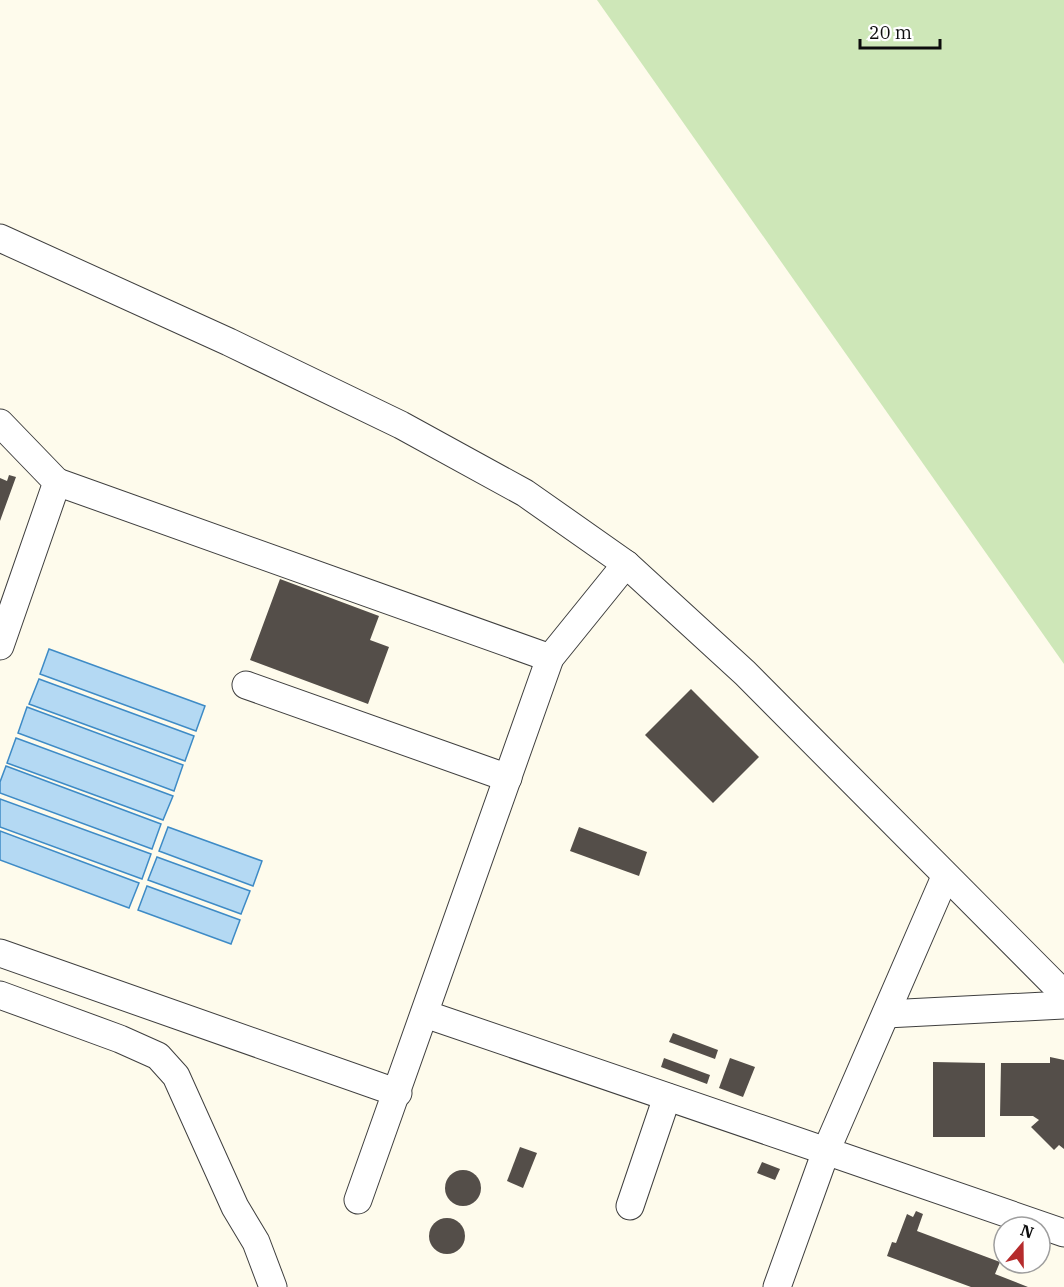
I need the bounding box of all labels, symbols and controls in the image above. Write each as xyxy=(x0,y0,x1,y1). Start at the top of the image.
scale bar xyxy=(860,12,940,50)
text: 20 m xyxy=(869,21,912,44)
north arrow xyxy=(992,1215,1052,1275)
text: N xyxy=(1018,1219,1036,1242)

